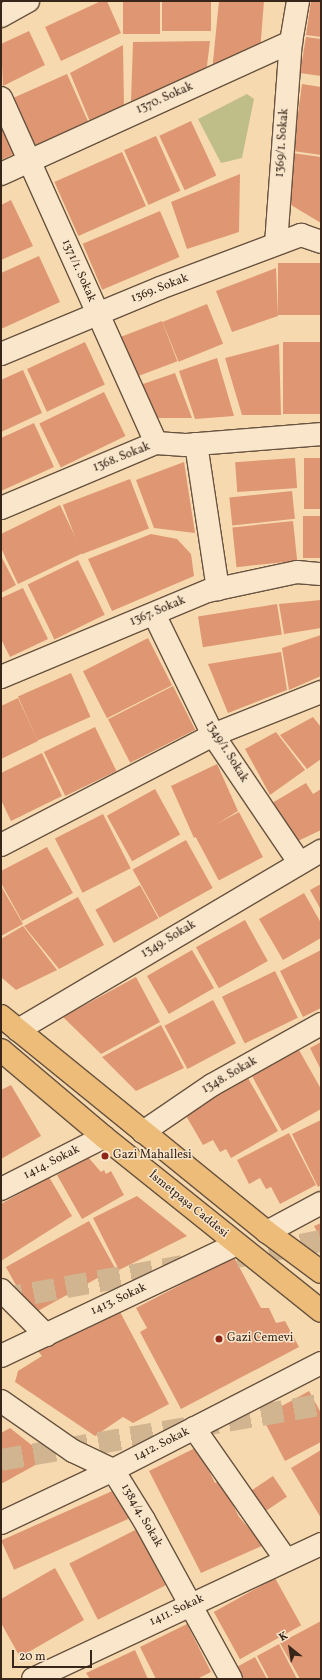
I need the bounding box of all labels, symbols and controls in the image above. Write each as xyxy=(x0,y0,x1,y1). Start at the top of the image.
street label: 1370. Sokak xyxy=(134,80,196,118)
street label: 1369/1. Sokak xyxy=(273,108,293,178)
street label: 1371/1. Sokak xyxy=(58,237,98,305)
street label: 1369. Sokak xyxy=(129,271,191,307)
street label: 1368. Sokak xyxy=(91,440,153,476)
street label: 1367. Sokak xyxy=(128,594,188,630)
street label: 1349/1. Sokak xyxy=(201,719,251,785)
street label: 1349. Sokak xyxy=(139,918,199,962)
street label: 1348. Sokak xyxy=(200,1055,260,1097)
street label: 1414. Sokak xyxy=(22,1143,82,1183)
place label: Gazi Mahallesi xyxy=(113,1149,192,1163)
marker: Gazi Mahallesi xyxy=(100,1151,110,1161)
street label: İsmetpaşa Caddesi xyxy=(145,1169,231,1241)
street label: 1413. Sokak xyxy=(89,1281,149,1319)
place label: Gazi Cemevi xyxy=(227,1332,293,1346)
marker: Gazi Cemevi xyxy=(214,1334,224,1344)
street label: 1412. Sokak xyxy=(132,1425,192,1465)
street label: 1384/4. Sokak xyxy=(117,1482,165,1550)
street label: 1411. Sokak xyxy=(148,1592,206,1630)
north arrow xyxy=(270,1628,310,1668)
text: K xyxy=(277,1629,291,1646)
scale bar xyxy=(14,1642,94,1668)
text: 20 m xyxy=(19,1649,46,1665)

